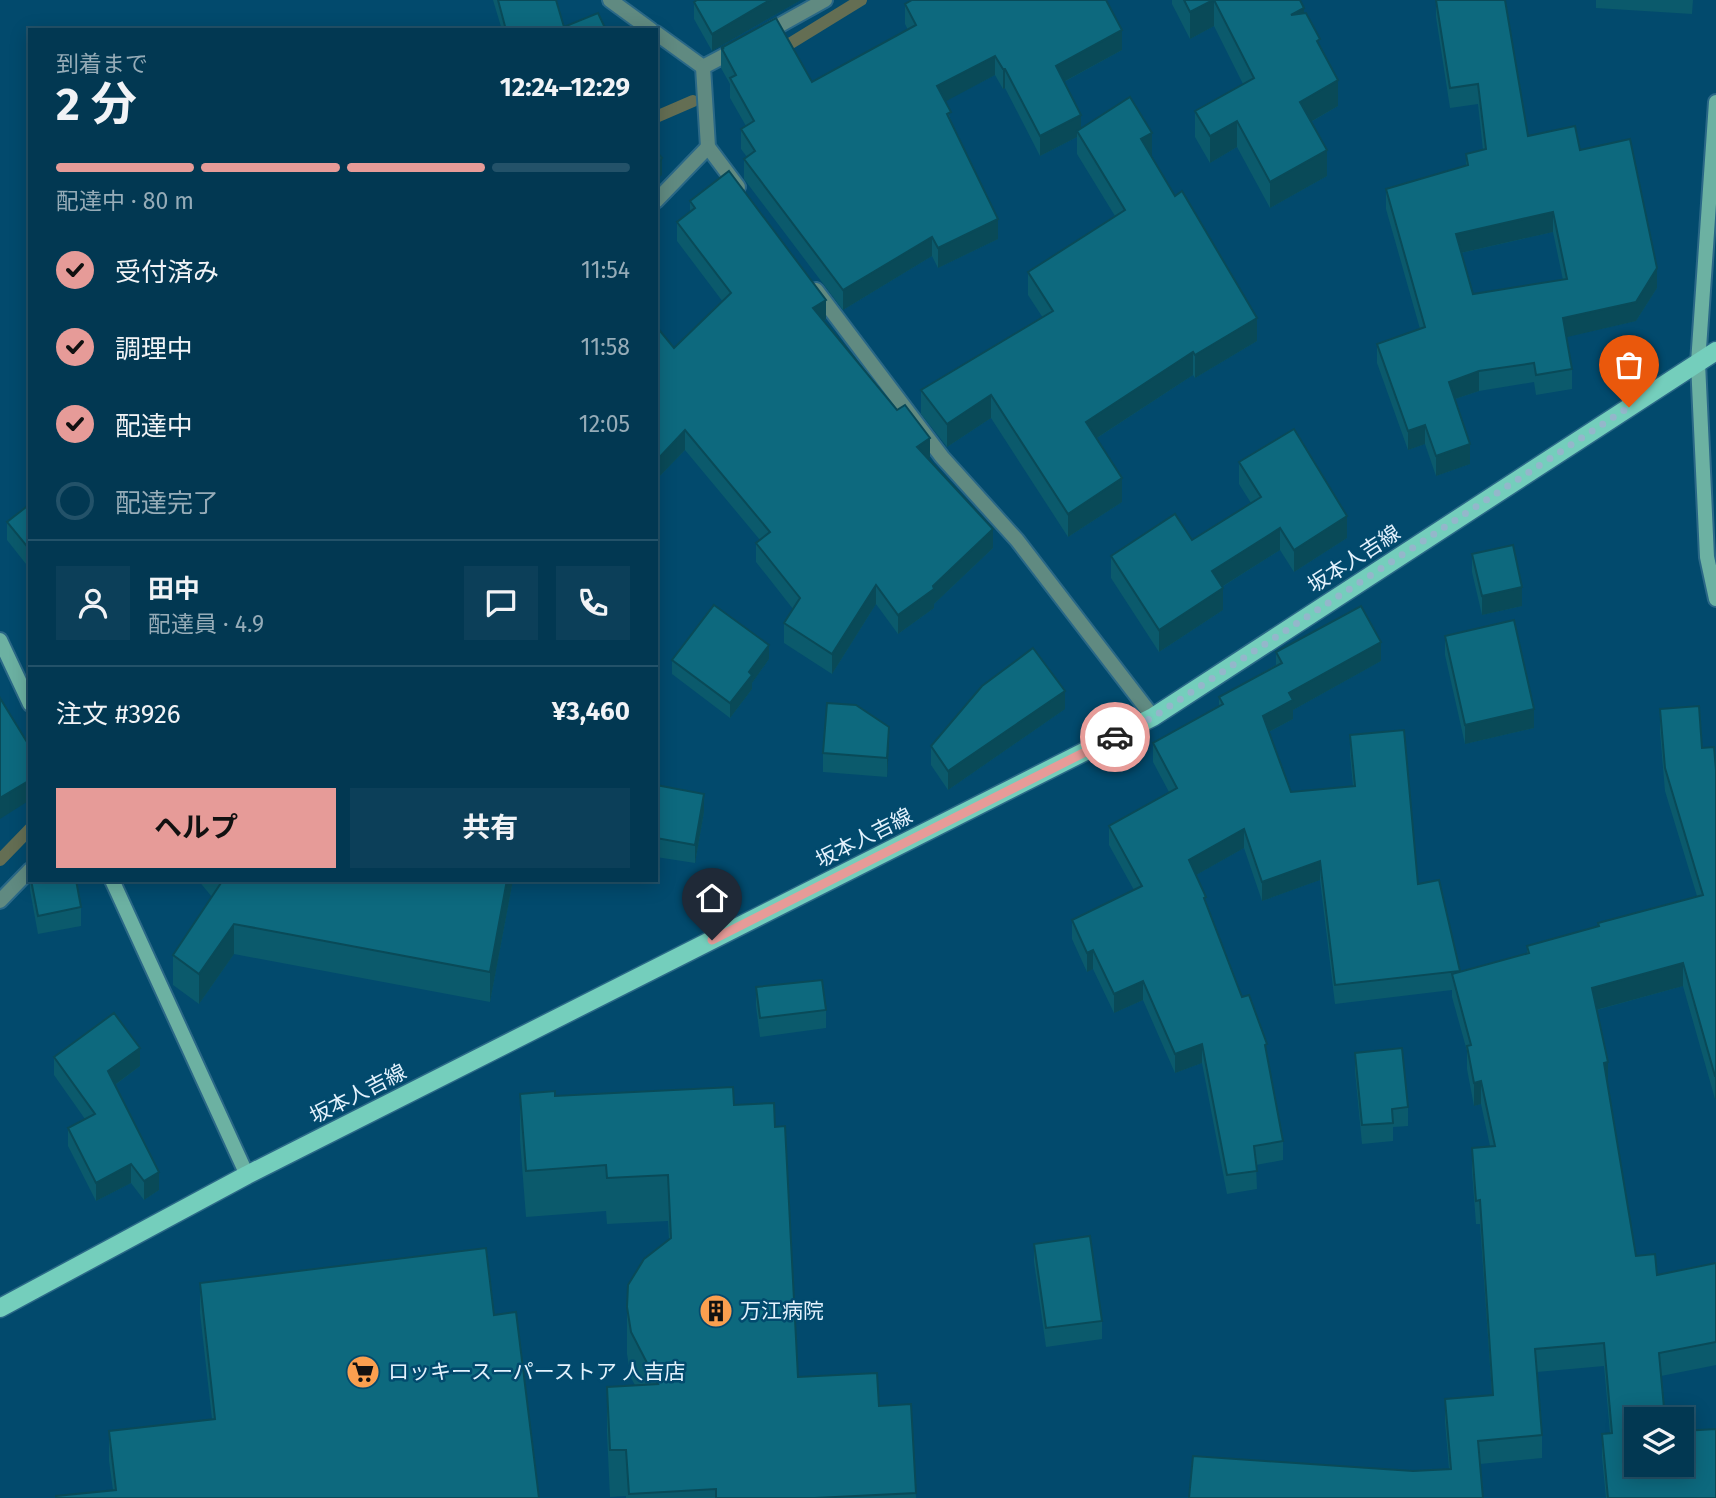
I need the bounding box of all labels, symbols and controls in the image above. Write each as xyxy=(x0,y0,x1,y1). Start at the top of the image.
text: 到着まで xyxy=(56,50,148,78)
text: 12:24–12:29 xyxy=(500,72,630,103)
text: 2 分 xyxy=(56,77,137,132)
text: 配達中 · 80 m xyxy=(56,187,194,215)
icon: check xyxy=(56,251,94,289)
text: 11:54 xyxy=(581,256,630,284)
text: 受付済み xyxy=(115,257,219,288)
icon: check xyxy=(56,328,94,366)
text: 11:58 xyxy=(581,333,630,361)
text: 調理中 xyxy=(115,334,193,365)
pin xyxy=(1599,335,1659,407)
icon: bag xyxy=(1610,346,1648,384)
icon: check xyxy=(56,405,94,443)
text: 12:05 xyxy=(579,410,630,438)
text: 配達中 xyxy=(115,411,193,442)
text: 配達完了 xyxy=(115,488,219,519)
street label: 坂本人吉線 xyxy=(1303,520,1405,598)
button: person xyxy=(56,566,130,640)
button: chat xyxy=(464,566,538,640)
button: phone xyxy=(556,566,630,640)
text: 田中 xyxy=(148,574,200,605)
text: 配達員 · 4.9 xyxy=(148,610,264,638)
text: ¥3,460 xyxy=(552,696,630,727)
text: 注文 #3926 xyxy=(56,699,181,730)
courier xyxy=(1080,702,1150,772)
icon: car xyxy=(1096,718,1134,756)
button: ヘルプ xyxy=(56,788,336,868)
button: 共有 xyxy=(350,788,630,868)
street label: 坂本人吉線 xyxy=(811,803,917,873)
pin xyxy=(682,868,742,940)
icon: home xyxy=(693,879,731,917)
street label: 坂本人吉線 xyxy=(305,1059,411,1129)
building icon: 万江病院 xyxy=(697,1292,735,1330)
place label: 万江病院 xyxy=(740,1298,824,1324)
supermarket icon: ロッキースーパーストア 人吉店 xyxy=(344,1353,382,1391)
place label: ロッキースーパーストア 人吉店 xyxy=(388,1359,685,1385)
map controls xyxy=(1624,1407,1694,1477)
button: layers xyxy=(1624,1407,1694,1477)

